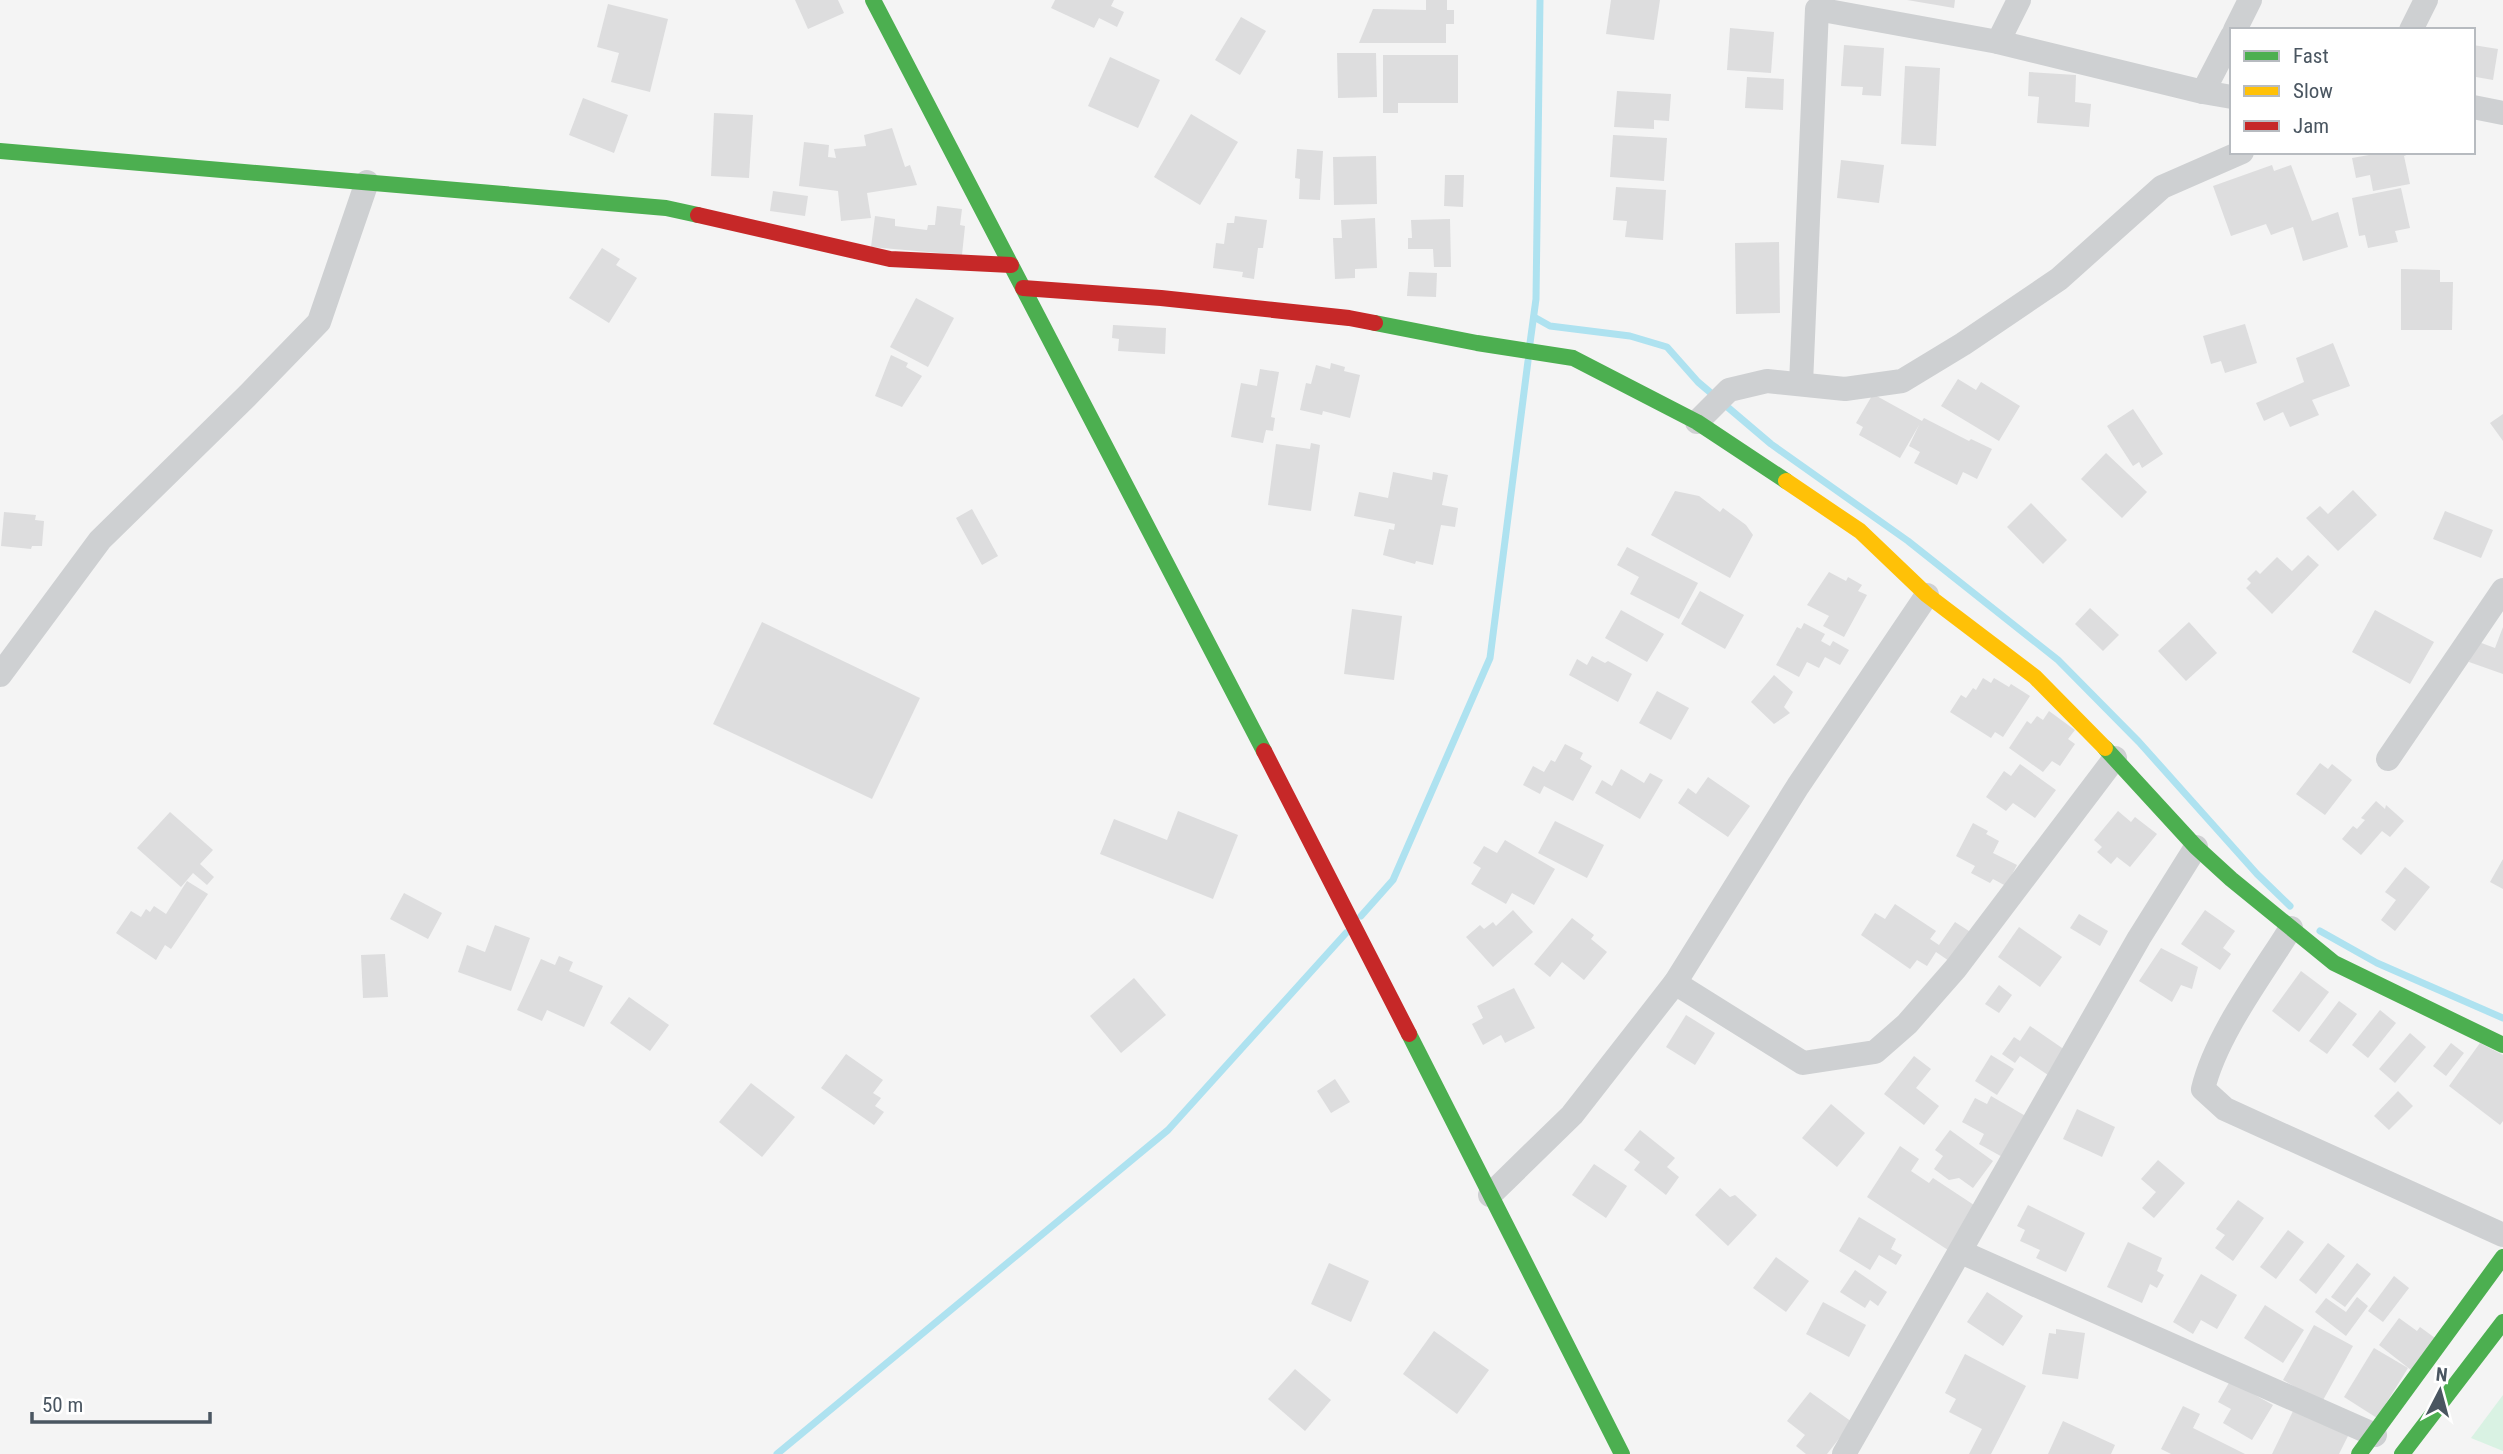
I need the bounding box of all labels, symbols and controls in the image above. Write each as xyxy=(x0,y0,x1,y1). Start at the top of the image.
legend xyxy=(2230,28,2475,154)
text: Fast xyxy=(2293,44,2329,68)
text: Slow xyxy=(2293,79,2333,103)
text: Jam xyxy=(2293,114,2329,138)
north arrow xyxy=(2405,1356,2475,1426)
text: N xyxy=(2435,1363,2449,1387)
scale bar xyxy=(32,1380,210,1424)
text: 50 m xyxy=(42,1393,83,1417)

